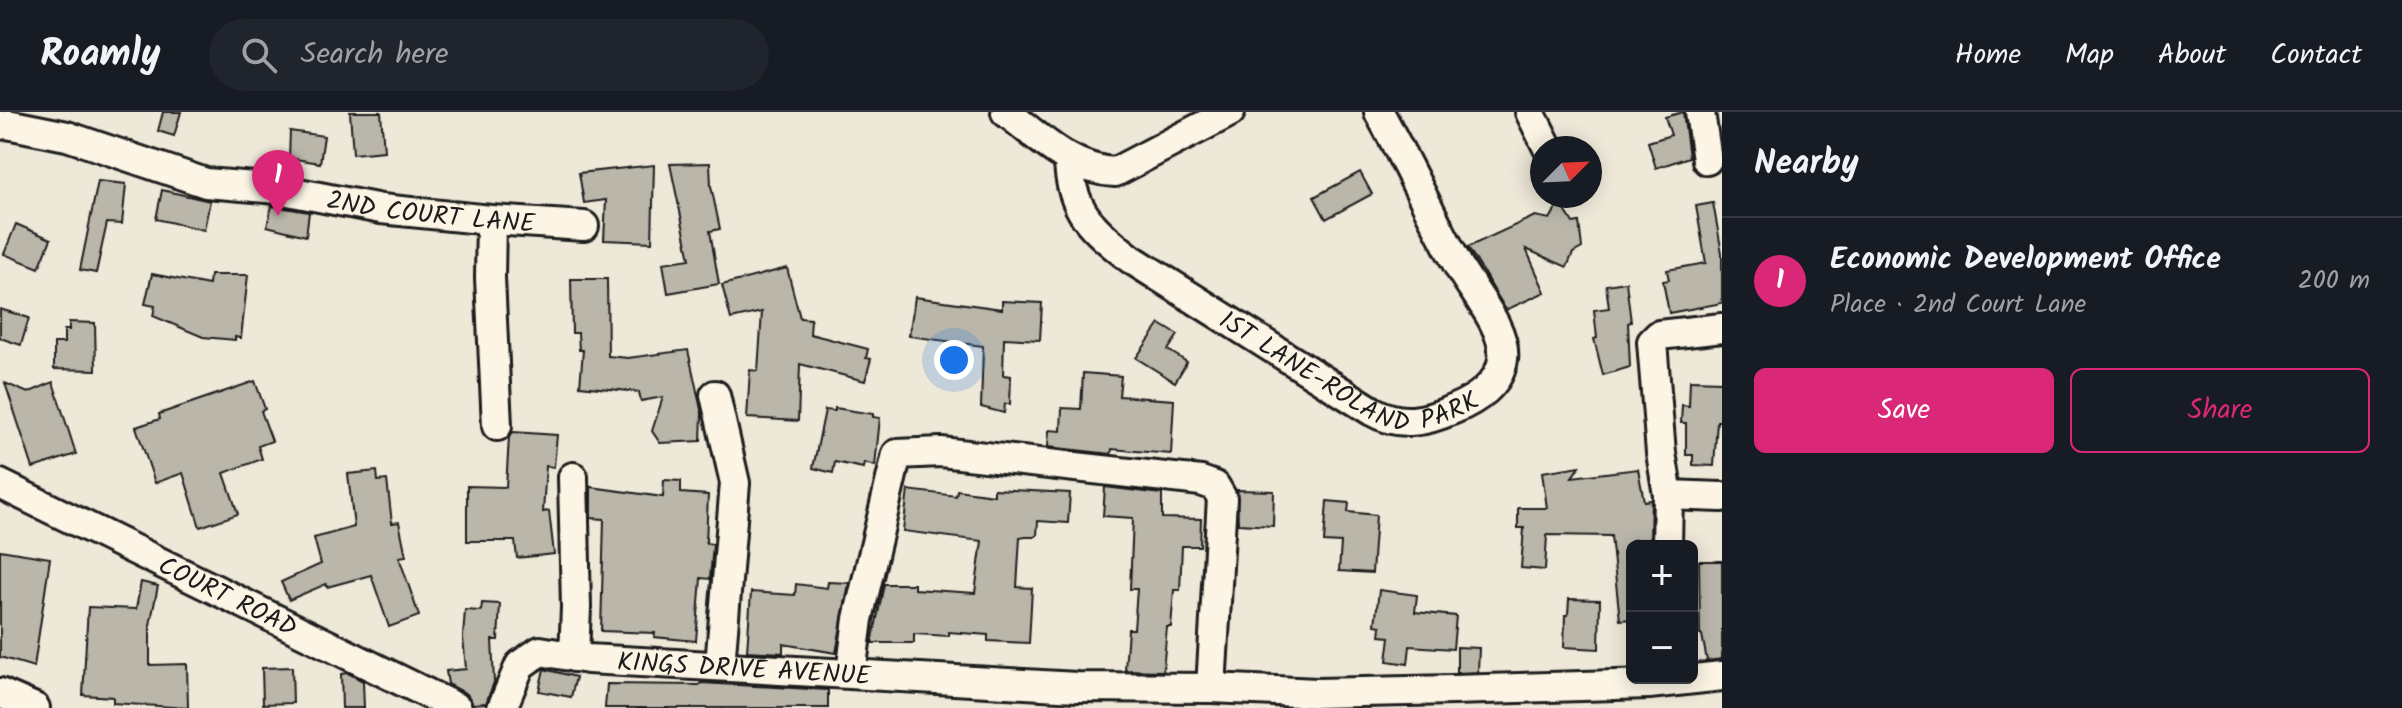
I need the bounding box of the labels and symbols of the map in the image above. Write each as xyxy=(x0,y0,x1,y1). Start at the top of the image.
north arrow xyxy=(1530,136,1602,208)
pin: 1 xyxy=(252,150,304,216)
street label: 2ND COURT LANE xyxy=(323,180,537,246)
street label: 1ST LANE-ROLAND PARK xyxy=(1210,301,1488,444)
your location xyxy=(934,340,974,380)
street label: COURT ROAD xyxy=(150,546,304,650)
street label: KINGS DRIVE AVENUE xyxy=(616,642,873,698)

